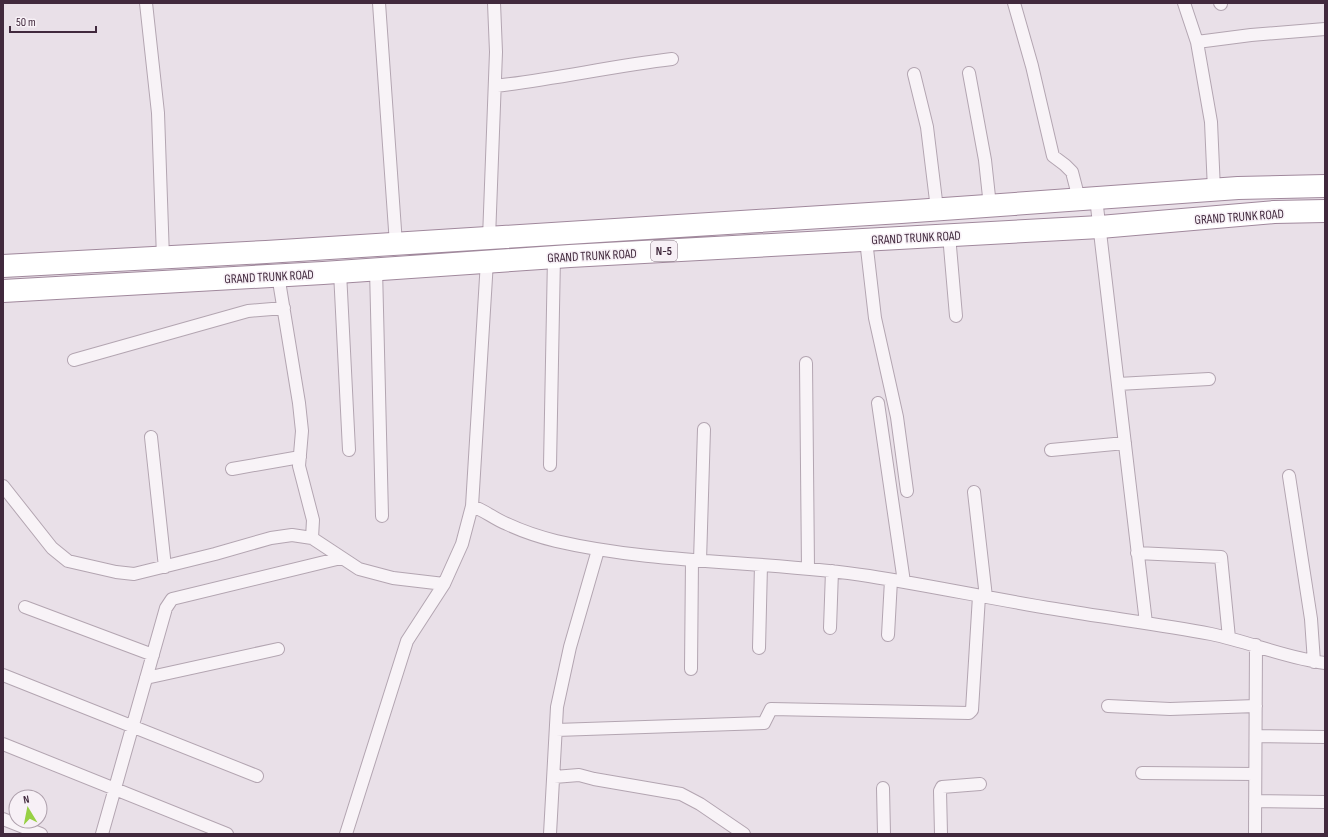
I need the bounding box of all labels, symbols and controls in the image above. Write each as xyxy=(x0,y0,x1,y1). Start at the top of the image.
scale bar xyxy=(10,8,96,34)
text: 50 m xyxy=(16,15,36,30)
street label: GRAND TRUNK ROAD xyxy=(1194,206,1284,228)
street label: GRAND TRUNK ROAD xyxy=(871,228,961,248)
road number: N-5 xyxy=(651,241,677,261)
street label: GRAND TRUNK ROAD xyxy=(547,246,637,266)
street label: GRAND TRUNK ROAD xyxy=(224,267,314,287)
north arrow xyxy=(8,789,48,829)
text: N xyxy=(22,793,30,807)

